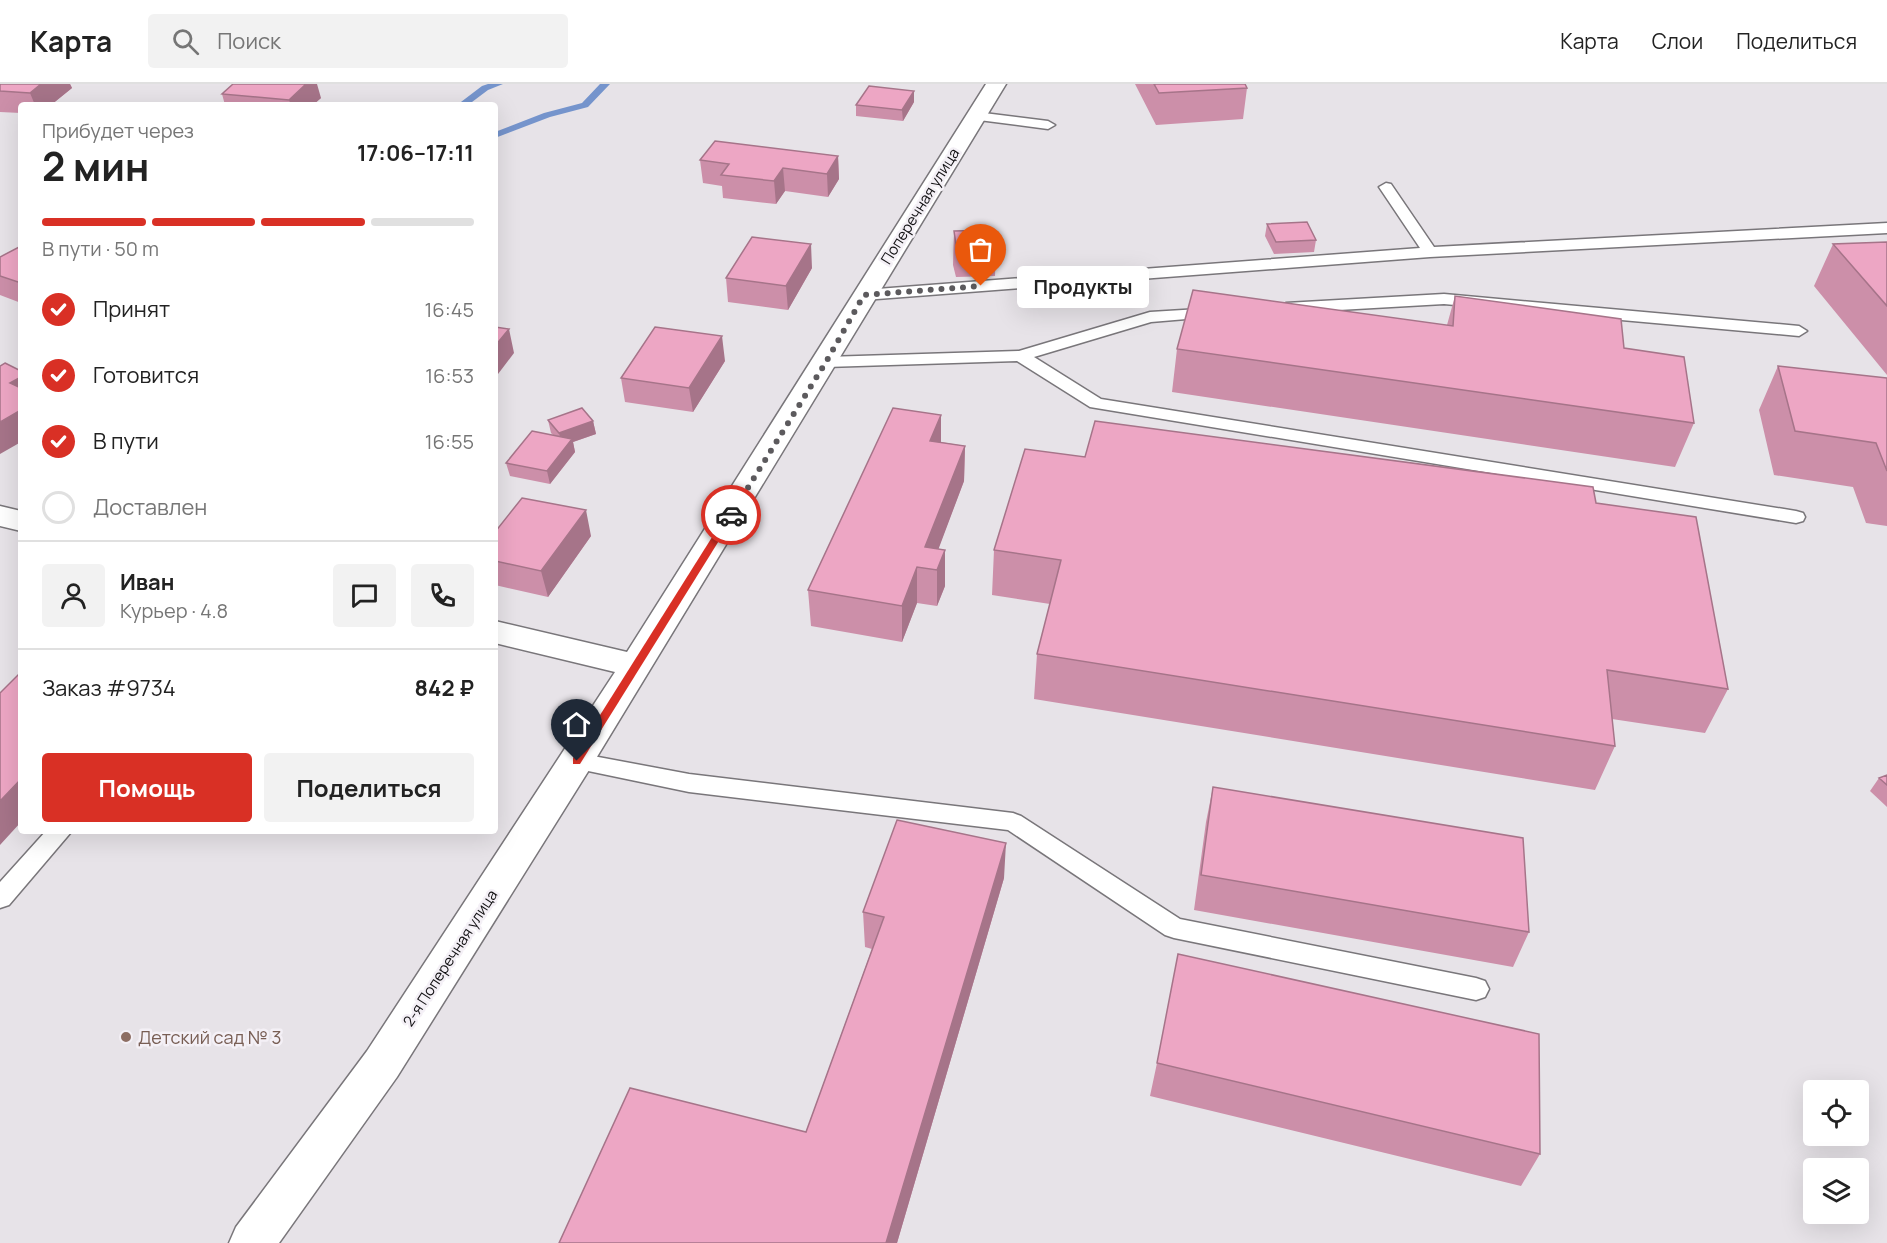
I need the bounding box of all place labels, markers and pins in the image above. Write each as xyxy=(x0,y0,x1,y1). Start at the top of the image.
pin xyxy=(955,224,1006,286)
callout: Продукты xyxy=(1017,265,1149,307)
pin xyxy=(551,699,602,761)
place label: Детский сад № 3 xyxy=(138,1025,281,1049)
marker: Детский сад № 3 xyxy=(119,1030,133,1044)

